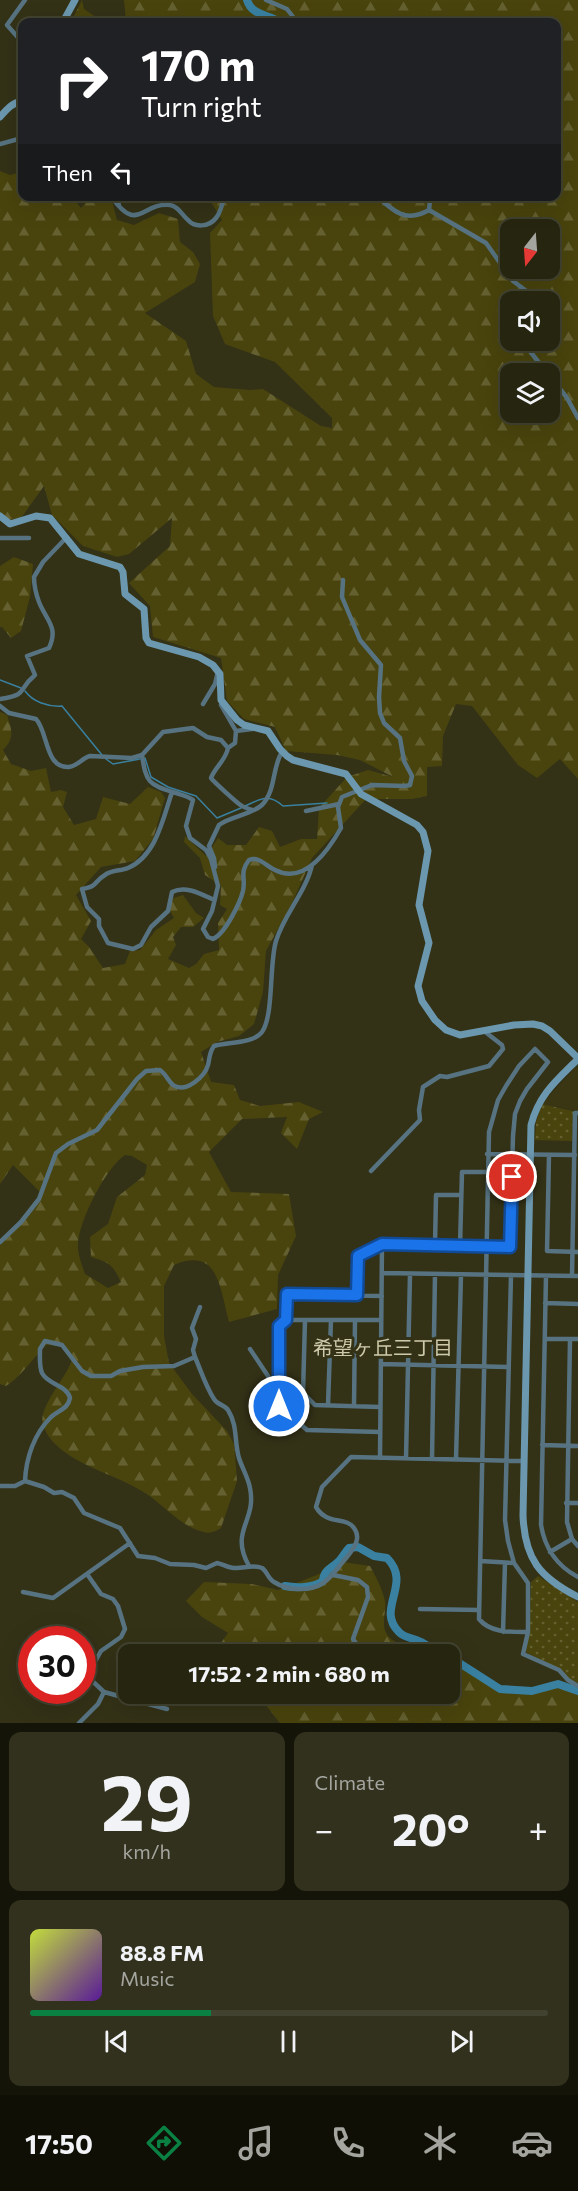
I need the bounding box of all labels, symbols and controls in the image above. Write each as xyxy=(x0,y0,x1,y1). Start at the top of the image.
text: 170 m xyxy=(141,38,255,90)
icon: right xyxy=(42,42,120,120)
text: Turn right xyxy=(141,90,261,123)
icon: left xyxy=(105,156,138,189)
text: Then xyxy=(42,159,93,186)
north arrow xyxy=(500,219,560,279)
map controls xyxy=(500,219,560,423)
button: sound xyxy=(500,291,560,351)
button: layers xyxy=(500,363,560,423)
pin xyxy=(486,1151,537,1202)
icon: arrive xyxy=(495,1160,528,1193)
district label: 希望ヶ丘三丁目 xyxy=(313,1335,453,1359)
position arrow xyxy=(247,1374,311,1438)
speed limit sign: 30 xyxy=(18,1626,96,1704)
text: 17:52 · 2 min · 680 m xyxy=(188,1660,390,1687)
text: 29 xyxy=(101,1752,193,1847)
text: Climate xyxy=(315,1770,385,1794)
text: 20° xyxy=(392,1800,470,1855)
text: − xyxy=(315,1808,333,1849)
text: + xyxy=(529,1808,548,1849)
text: km/h xyxy=(122,1839,171,1863)
text: 88.8 FM xyxy=(120,1939,204,1966)
text: Music xyxy=(120,1966,174,1990)
icon: previous xyxy=(100,2025,133,2058)
icon: pause xyxy=(272,2025,305,2058)
icon: next xyxy=(445,2025,478,2058)
icon: directions xyxy=(143,2122,185,2164)
icon: music xyxy=(235,2122,277,2164)
icon: phone xyxy=(327,2122,369,2164)
icon: climate xyxy=(419,2122,461,2164)
icon: car xyxy=(511,2122,553,2164)
text: 17:50 xyxy=(25,2127,93,2160)

